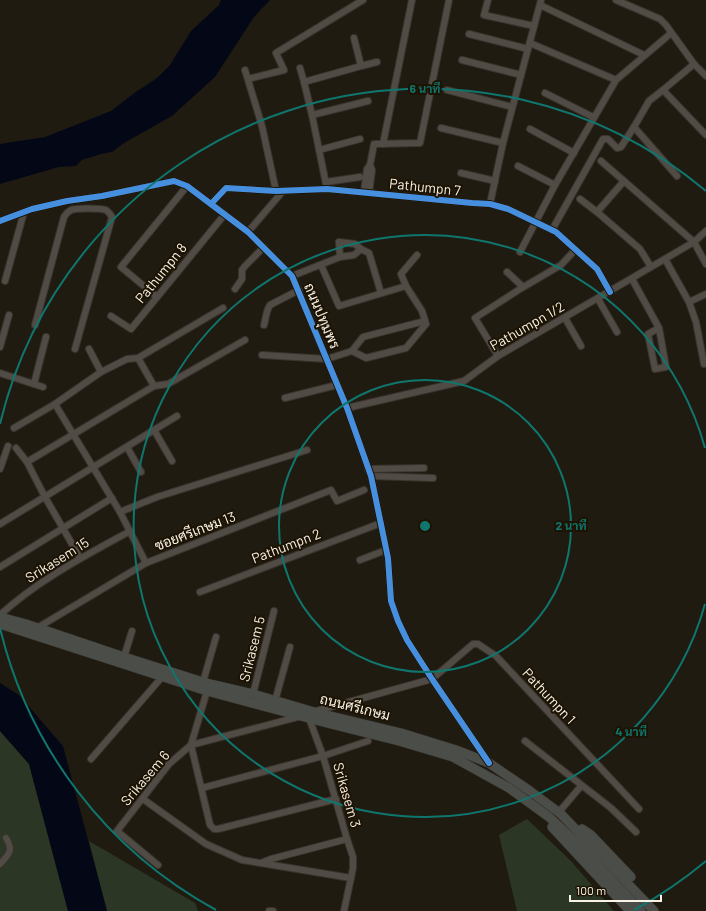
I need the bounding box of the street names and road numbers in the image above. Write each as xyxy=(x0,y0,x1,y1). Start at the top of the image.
street label: Pathumpn 7 xyxy=(388,174,462,199)
street label: Pathumpn 8 xyxy=(131,239,190,306)
street label: ถนนปทุมพร xyxy=(299,280,344,352)
street label: Pathumpn 1/2 xyxy=(486,297,567,354)
street label: ซอยศรีเกษม 13 xyxy=(152,507,238,554)
street label: Pathumpn 2 xyxy=(249,525,323,566)
street label: Srikasem 15 xyxy=(22,533,92,586)
street label: Srikasem 5 xyxy=(235,614,268,683)
street label: Pathumpn 1 xyxy=(519,664,579,727)
street label: ถนนศรีเกษม xyxy=(318,690,392,723)
street label: Srikasem 6 xyxy=(117,747,173,809)
street label: Srikasem 3 xyxy=(330,760,365,829)

